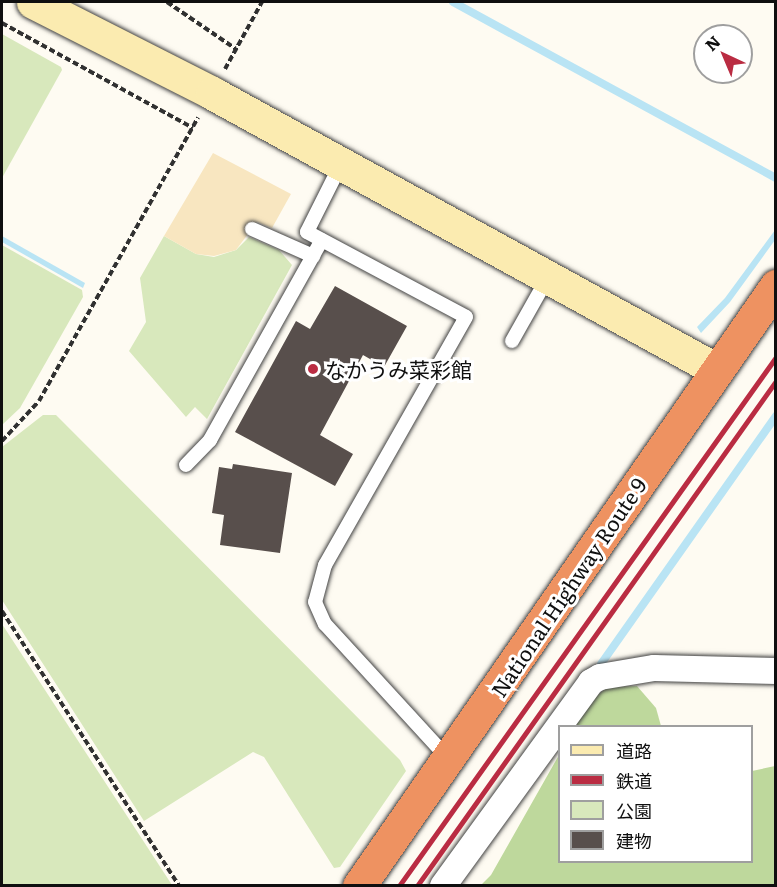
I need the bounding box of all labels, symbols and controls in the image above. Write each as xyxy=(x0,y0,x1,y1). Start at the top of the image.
north arrow xyxy=(693,24,753,84)
text: N xyxy=(699,29,725,56)
place label: なかうみ菜彩館 xyxy=(325,356,472,382)
marker: なかうみ菜彩館 xyxy=(306,362,320,376)
street label: National Highway Route 9 xyxy=(485,473,651,701)
legend xyxy=(558,725,753,863)
text: 道路 xyxy=(616,737,652,764)
text: 鉄道 xyxy=(616,767,652,794)
text: 公園 xyxy=(616,797,652,824)
text: 建物 xyxy=(616,827,652,854)

